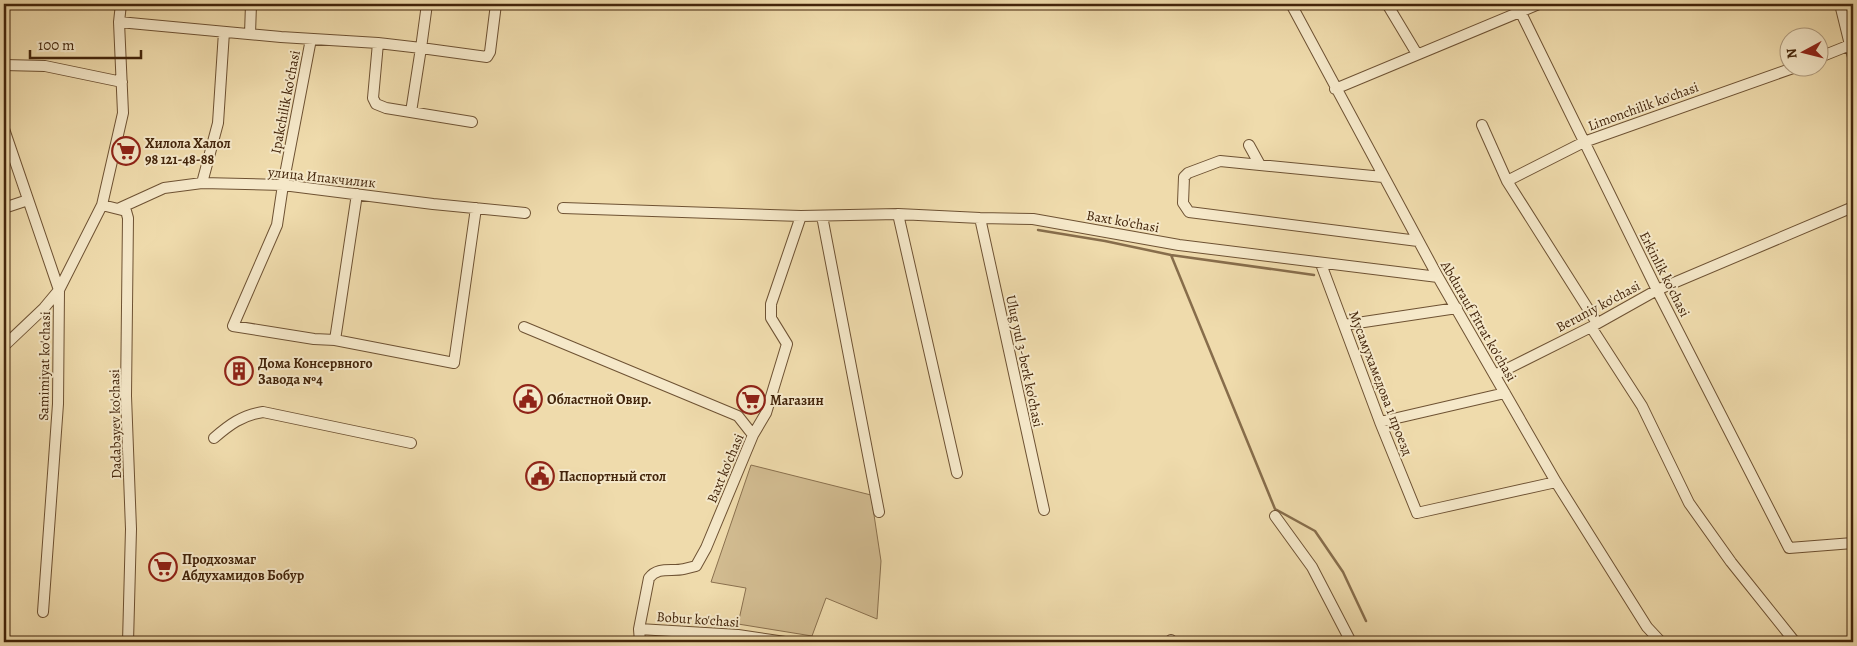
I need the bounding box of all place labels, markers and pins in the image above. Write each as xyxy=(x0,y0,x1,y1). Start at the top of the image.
place label: Хилола Халол 98 121-48-88 xyxy=(145,134,231,169)
supermarket icon: Хилола Халол 98 121-48-88 xyxy=(111,136,141,166)
place label: Дома Консервного Завода №4 xyxy=(258,354,373,389)
building icon: Дома Консервного Завода №4 xyxy=(224,356,254,386)
public building icon: Областной Овир. xyxy=(513,384,543,414)
supermarket icon: Магазин xyxy=(736,385,766,415)
place label: Областной Овир. xyxy=(547,390,652,409)
place label: Магазин xyxy=(770,391,824,410)
public building icon: Паспортный стол xyxy=(525,461,555,491)
place label: Паспортный стол xyxy=(559,467,666,486)
place label: Продхозмаг Абдухамидов Бобур xyxy=(181,550,305,585)
supermarket icon: Продхозмаг Абдухамидов Бобур xyxy=(148,552,178,582)

